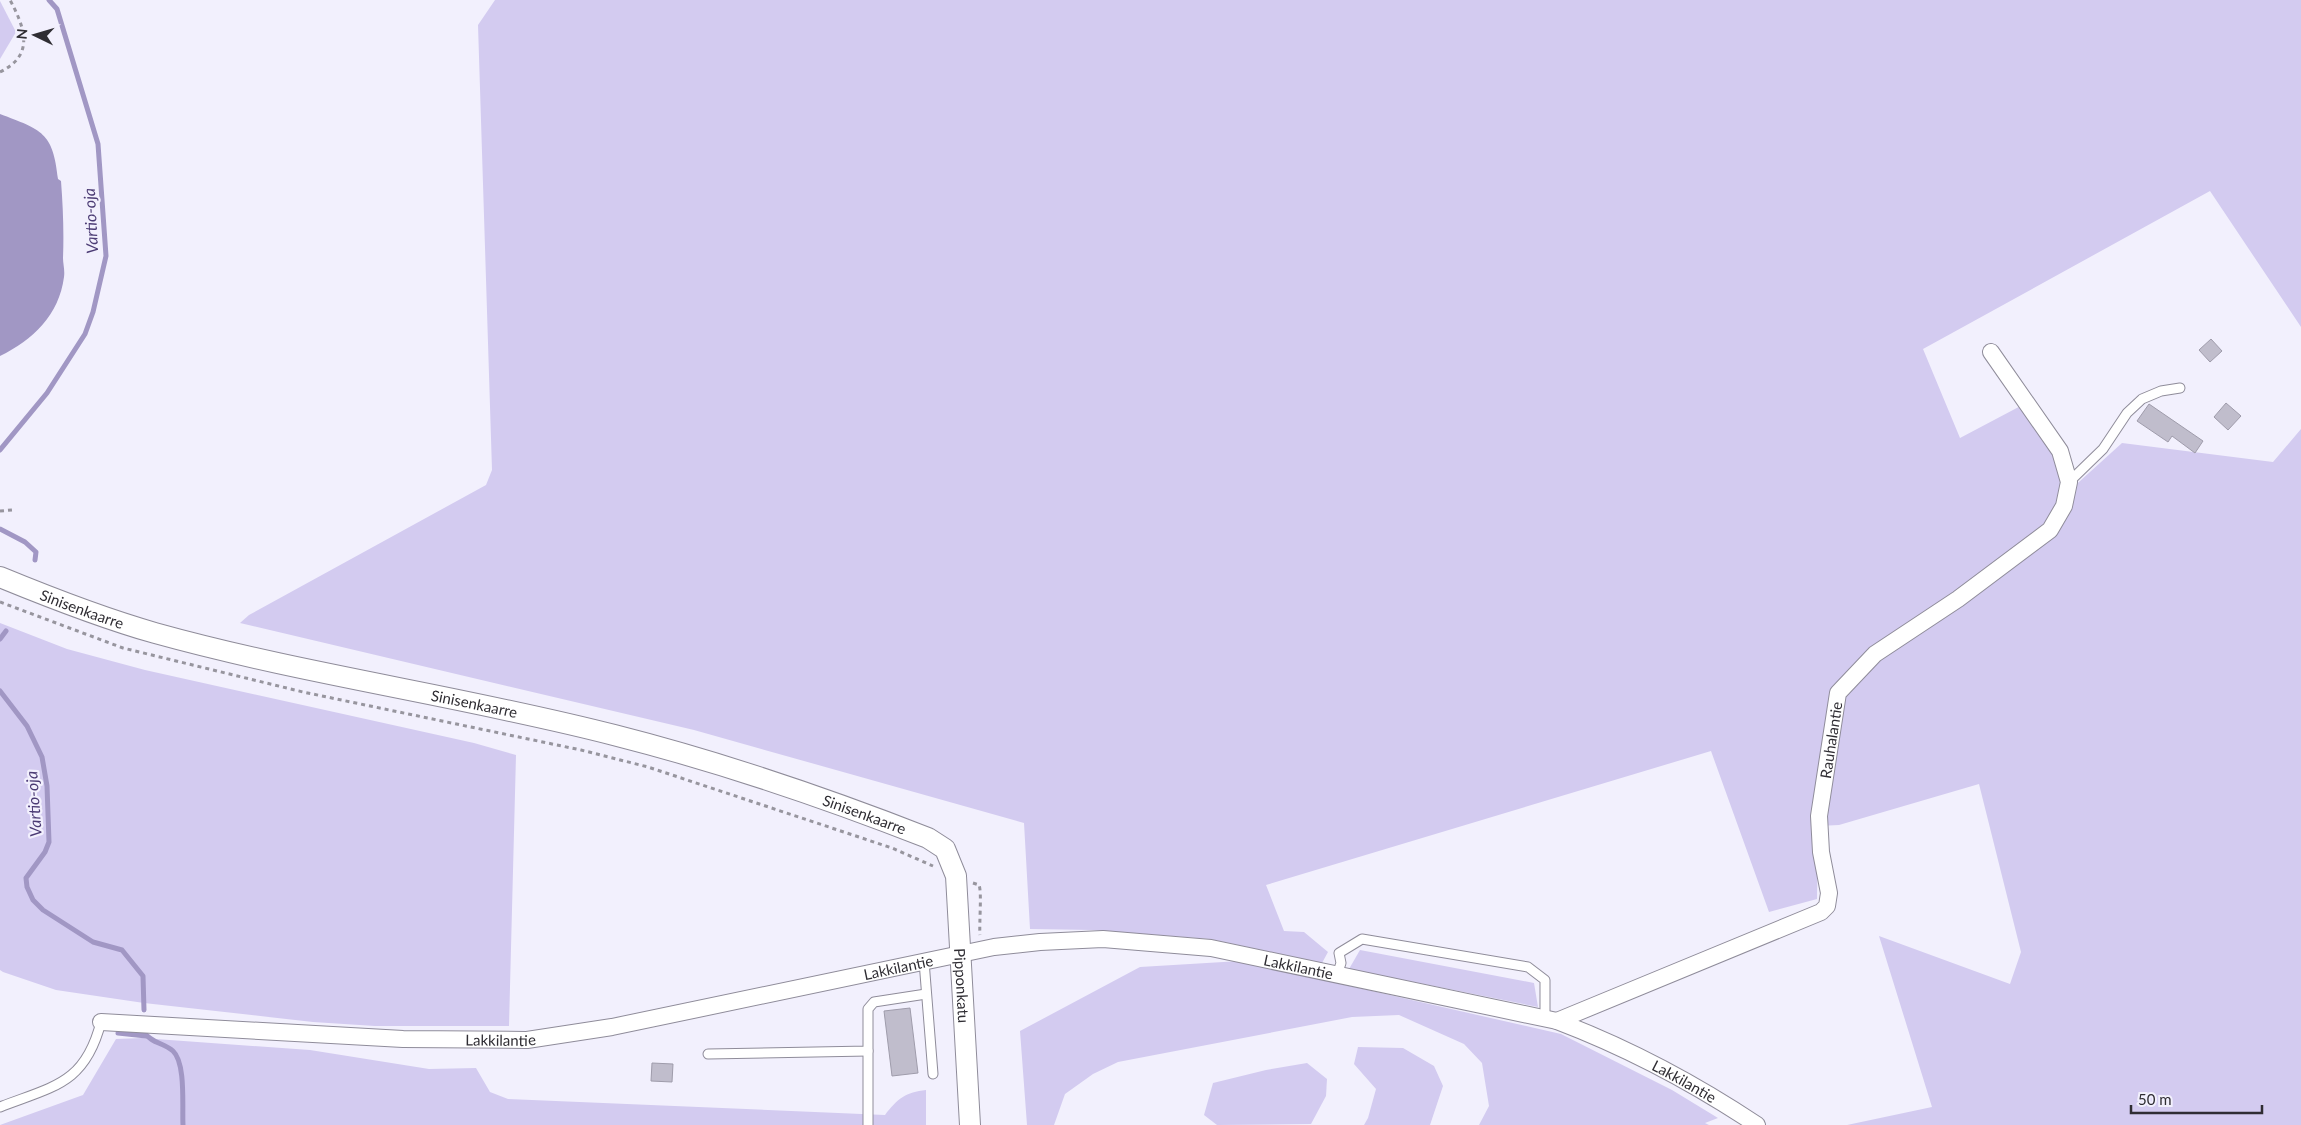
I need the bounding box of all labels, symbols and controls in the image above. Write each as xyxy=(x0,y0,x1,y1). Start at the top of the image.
north arrow xyxy=(10,10,60,60)
text: N xyxy=(13,28,30,40)
water label: Vartio-oja xyxy=(79,188,101,254)
street label: Sinisenkaarre xyxy=(38,585,126,632)
street label: Sinisenkaarre xyxy=(430,686,519,721)
street label: Rauhalantie xyxy=(1816,700,1846,780)
water label: Vartio-oja xyxy=(21,770,45,838)
street label: Sinisenkaarre xyxy=(820,791,909,838)
street label: Pipponkatu xyxy=(951,948,973,1024)
street label: Lakkilantie xyxy=(1262,950,1335,983)
street label: Lakkilantie xyxy=(862,951,935,983)
street label: Lakkilantie xyxy=(465,1030,537,1049)
street label: Lakkilantie xyxy=(1649,1056,1720,1106)
scale bar xyxy=(2131,1082,2262,1114)
text: 50 m xyxy=(2138,1090,2172,1108)

